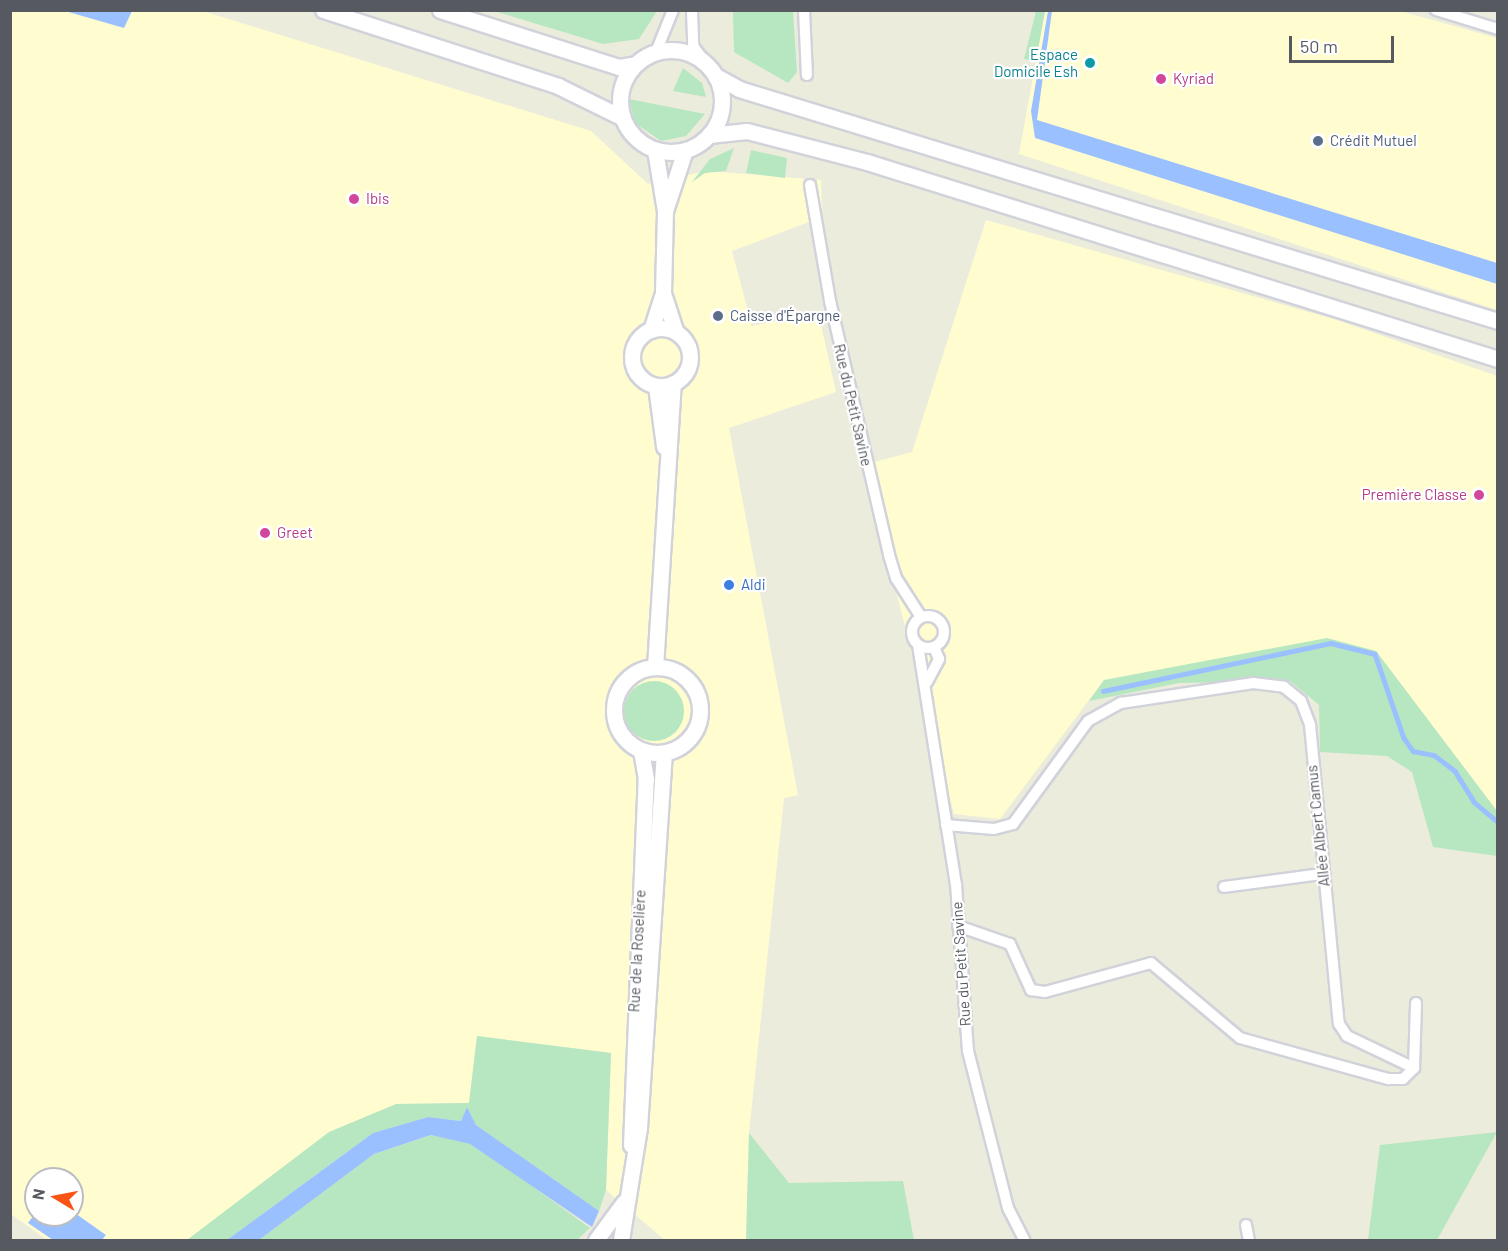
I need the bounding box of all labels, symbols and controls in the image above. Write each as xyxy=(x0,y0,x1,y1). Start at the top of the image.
scale bar xyxy=(1292,24,1397,62)
text: 50 m xyxy=(1300,35,1338,57)
place label: Espace Domicile Esh xyxy=(994,45,1078,80)
marker: Espace Domicile Esh xyxy=(1083,56,1097,70)
place label: Kyriad xyxy=(1173,70,1214,88)
marker: Kyriad xyxy=(1154,72,1168,86)
place label: Crédit Mutuel xyxy=(1330,132,1417,150)
marker: Crédit Mutuel xyxy=(1311,134,1325,148)
place label: Ibis xyxy=(366,190,389,208)
marker: Ibis xyxy=(347,192,361,206)
place label: Caisse d'Épargne xyxy=(730,307,840,325)
marker: Caisse d'Épargne xyxy=(711,309,725,323)
street label: Rue du Petit Savine xyxy=(830,342,876,468)
place label: Première Classe xyxy=(1362,486,1467,504)
marker: Première Classe xyxy=(1472,488,1486,502)
place label: Greet xyxy=(277,524,313,542)
marker: Greet xyxy=(258,526,272,540)
place label: Aldi xyxy=(741,576,766,594)
marker: Aldi xyxy=(722,578,736,592)
street label: Allée Albert Camus xyxy=(1303,764,1333,888)
street label: Rue de la Roselière xyxy=(625,889,649,1013)
street label: Rue du Petit Savine xyxy=(948,901,974,1027)
north arrow xyxy=(24,1167,84,1227)
text: N xyxy=(27,1187,48,1201)

